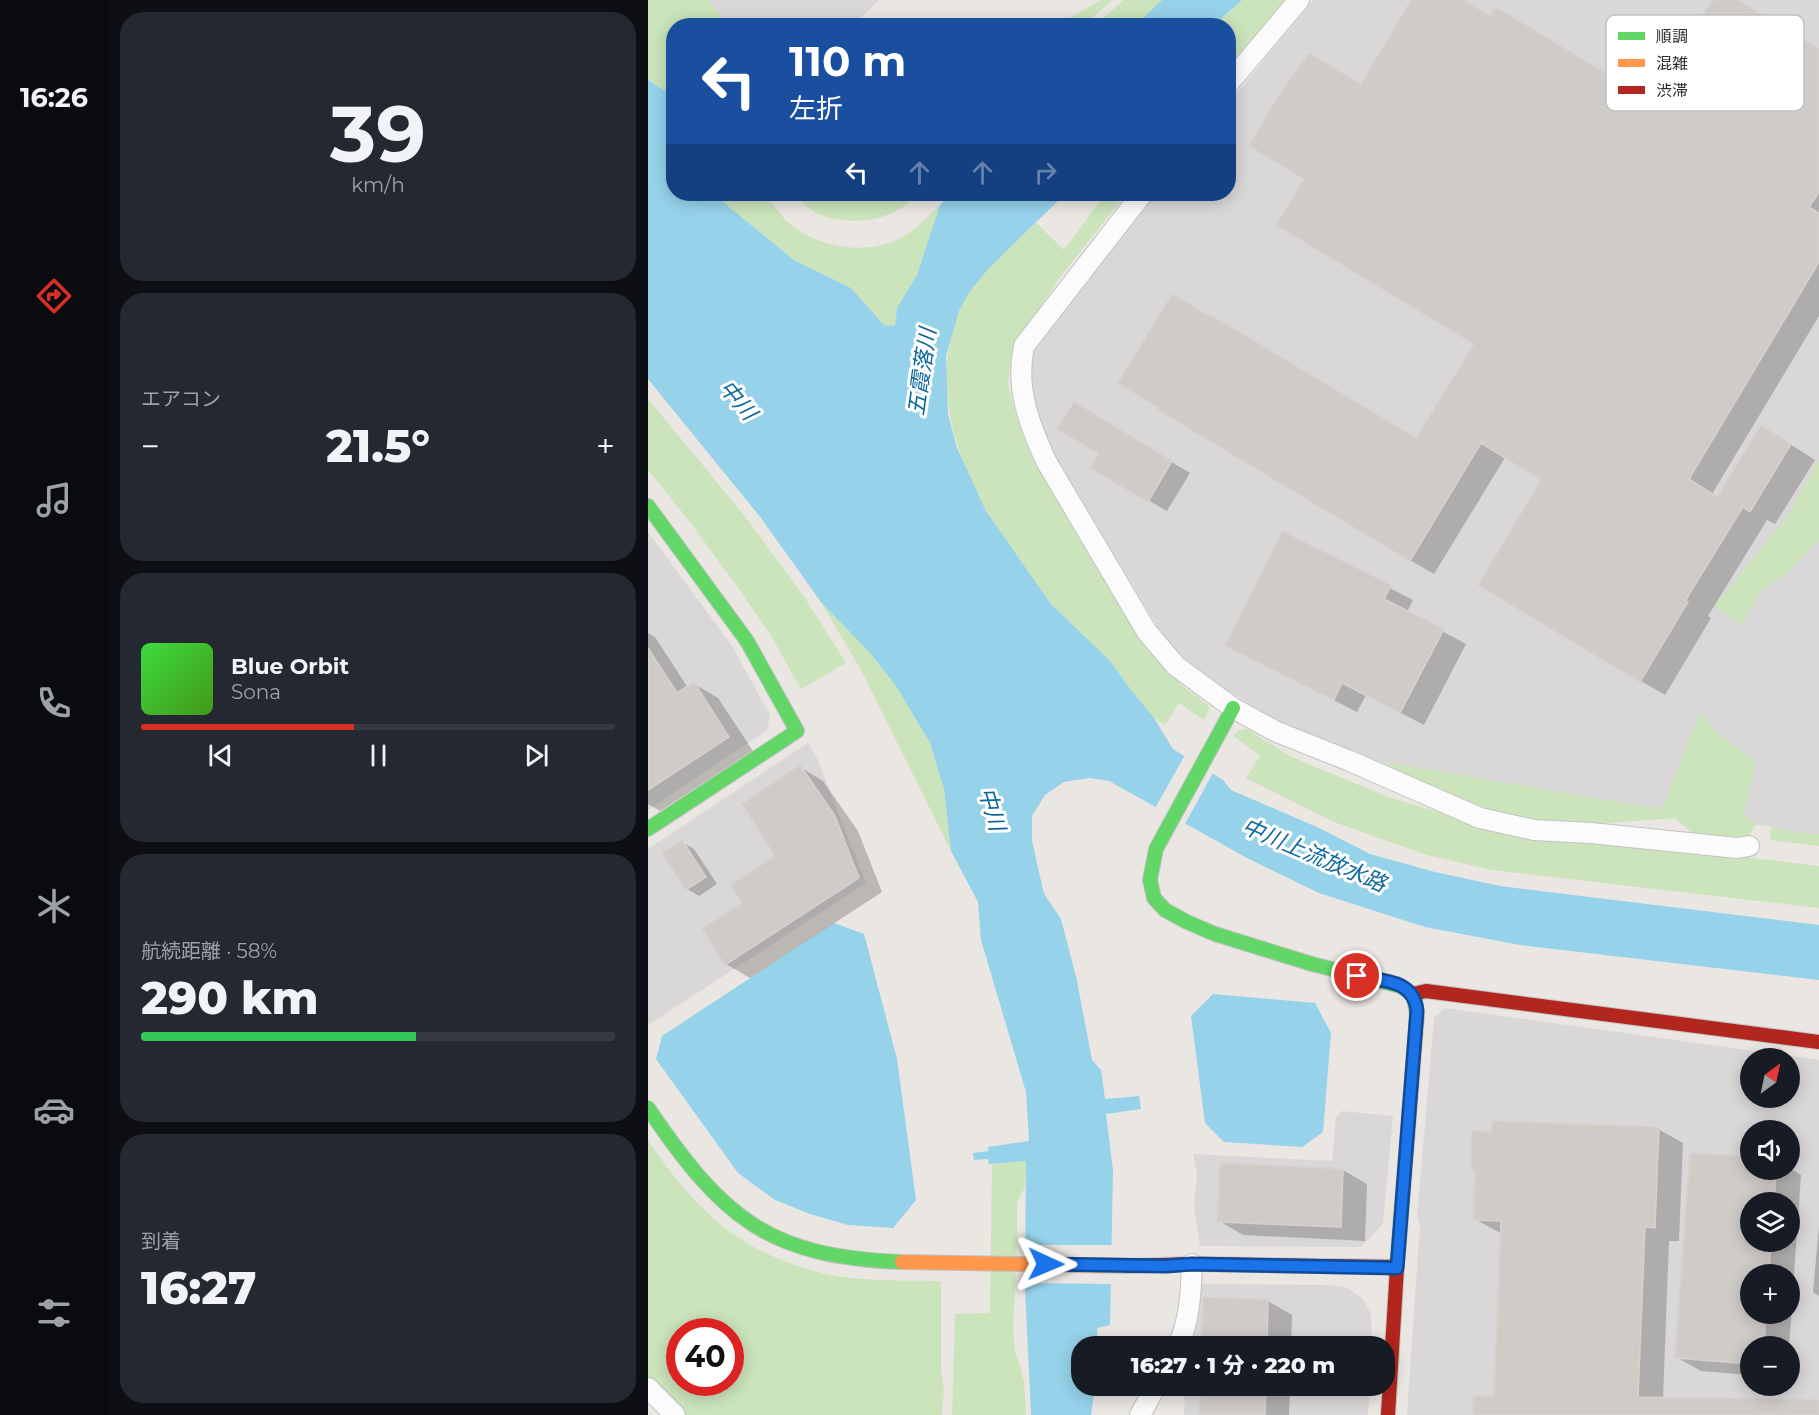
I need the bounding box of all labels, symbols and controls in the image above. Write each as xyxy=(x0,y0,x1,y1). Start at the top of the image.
legend xyxy=(1606,15,1804,111)
text: 順調 xyxy=(1656,27,1688,46)
text: 110 m xyxy=(789,35,906,87)
icon: left xyxy=(690,42,768,120)
text: 混雑 xyxy=(1656,54,1688,73)
text: 16:26 xyxy=(20,81,88,114)
text: 渋滞 xyxy=(1656,81,1688,100)
text: 39 xyxy=(330,86,426,182)
text: 左折 xyxy=(789,92,843,125)
icon: left xyxy=(840,156,873,189)
icon: ahead xyxy=(903,156,936,189)
icon: ahead xyxy=(966,156,999,189)
icon: right xyxy=(1029,156,1062,189)
text: km/h xyxy=(351,173,405,197)
icon: directions xyxy=(33,275,75,317)
water label: 五霞落川 xyxy=(903,325,942,417)
water label: 中川 xyxy=(714,374,764,427)
text: エアコン xyxy=(141,387,221,411)
text: 21.5° xyxy=(326,418,430,473)
text: − xyxy=(141,426,160,466)
text: + xyxy=(596,426,615,466)
icon: music xyxy=(33,479,75,521)
text: Blue Orbit xyxy=(231,653,349,680)
text: Sona xyxy=(231,680,281,704)
icon: phone xyxy=(33,682,75,724)
icon: previous xyxy=(204,739,237,772)
icon: pause xyxy=(362,739,395,772)
icon: next xyxy=(520,739,553,772)
water label: 中川 xyxy=(973,784,1012,836)
water label: 中川上流放水路 xyxy=(1238,812,1392,898)
icon: climate xyxy=(33,885,75,927)
text: 航続距離 · 58% xyxy=(141,939,277,963)
pin xyxy=(1331,950,1382,1001)
icon: arrive xyxy=(1340,959,1373,992)
text: 290 km xyxy=(141,970,319,1025)
north arrow xyxy=(1740,1048,1800,1108)
map controls xyxy=(1740,1048,1800,1396)
icon: car xyxy=(33,1089,75,1131)
button: sound xyxy=(1740,1120,1800,1180)
button: layers xyxy=(1740,1192,1800,1252)
text: 到着 xyxy=(141,1229,181,1253)
position arrow xyxy=(1014,1232,1078,1296)
text: 16:27 xyxy=(141,1260,257,1315)
button: + xyxy=(1740,1264,1800,1324)
icon: filters xyxy=(33,1292,75,1334)
speed limit sign: 40 xyxy=(666,1318,744,1396)
button: − xyxy=(1740,1336,1800,1396)
text: 16:27 · 1 分 · 220 m xyxy=(1131,1352,1335,1379)

